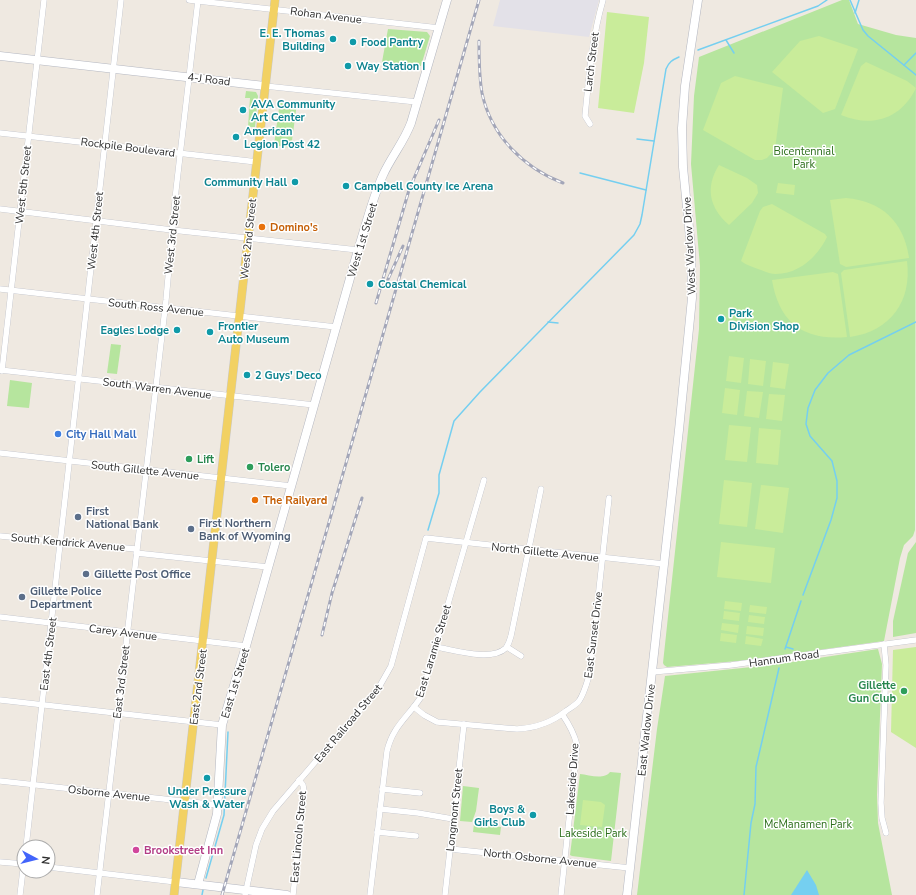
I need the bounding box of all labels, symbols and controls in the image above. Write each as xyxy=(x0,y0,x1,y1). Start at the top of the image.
street label: Rohan Avenue xyxy=(289,4,363,27)
place label: E. E. Thomas Building xyxy=(260,26,325,54)
street label: Larch Street xyxy=(580,31,603,93)
marker: E. E. Thomas Building xyxy=(328,34,338,44)
place label: Food Pantry xyxy=(361,35,423,50)
marker: Food Pantry xyxy=(348,37,358,47)
place label: Way Station I xyxy=(356,59,425,74)
marker: Way Station I xyxy=(343,61,353,71)
street label: 4-J Road xyxy=(187,69,231,90)
place label: AVA Community Art Center xyxy=(251,97,335,125)
marker: AVA Community Art Center xyxy=(238,105,248,115)
place label: American Legion Post 42 xyxy=(244,124,321,152)
marker: American Legion Post 42 xyxy=(231,132,241,142)
street label: Rockpile Boulevard xyxy=(80,134,176,161)
park label: Bicentennial Park xyxy=(774,144,835,172)
street label: West 5th Street xyxy=(12,145,35,225)
place label: Community Hall xyxy=(204,175,287,190)
marker: Community Hall xyxy=(290,177,300,187)
place label: Campbell County Ice Arena xyxy=(354,179,493,194)
marker: Campbell County Ice Arena xyxy=(341,181,351,191)
street label: West 4th Street xyxy=(84,191,107,271)
street label: West 3rd Street xyxy=(161,195,184,275)
street label: West Warlow Drive xyxy=(679,197,700,295)
street label: West 2nd Street xyxy=(237,198,260,280)
street label: West 1st Street xyxy=(344,201,381,280)
place label: Domino's xyxy=(270,220,318,235)
marker: Domino's xyxy=(257,222,267,232)
place label: Coastal Chemical xyxy=(378,277,467,292)
marker: Coastal Chemical xyxy=(365,279,375,289)
street label: South Ross Avenue xyxy=(107,295,205,320)
place label: Park Division Shop xyxy=(729,306,799,334)
marker: Park Division Shop xyxy=(716,314,726,324)
place label: Frontier Auto Museum xyxy=(218,319,289,347)
place label: Eagles Lodge xyxy=(100,323,169,338)
marker: Eagles Lodge xyxy=(172,325,182,335)
marker: Frontier Auto Museum xyxy=(205,327,215,337)
place label: 2 Guys' Deco xyxy=(255,368,321,383)
marker: 2 Guys' Deco xyxy=(242,370,252,380)
street label: South Warren Avenue xyxy=(102,374,212,403)
place label: City Hall Mall xyxy=(66,427,137,442)
marker: City Hall Mall xyxy=(53,429,63,439)
place label: Lift xyxy=(197,452,215,467)
marker: Lift xyxy=(184,454,194,464)
street label: South Gillette Avenue xyxy=(90,457,200,484)
place label: Tolero xyxy=(258,460,290,475)
marker: Tolero xyxy=(245,462,255,472)
place label: The Railyard xyxy=(263,493,327,508)
marker: The Railyard xyxy=(250,495,260,505)
place label: First National Bank xyxy=(86,504,160,532)
marker: First National Bank xyxy=(73,512,83,522)
place label: First Northern Bank of Wyoming xyxy=(199,516,291,544)
marker: First Northern Bank of Wyoming xyxy=(186,524,196,534)
street label: South Kendrick Avenue xyxy=(10,530,126,555)
street label: North Gillette Avenue xyxy=(491,539,600,566)
place label: Gillette Post Office xyxy=(94,567,191,582)
marker: Gillette Post Office xyxy=(81,569,91,579)
place label: Gillette Police Department xyxy=(30,584,101,612)
street label: East Sunset Drive xyxy=(581,591,606,679)
marker: Gillette Police Department xyxy=(17,592,27,602)
street label: East Laramie Street xyxy=(412,603,455,699)
street label: East 4th Street xyxy=(37,616,60,692)
street label: Carey Avenue xyxy=(88,621,158,644)
street label: East 3rd Street xyxy=(110,644,133,720)
street label: East 1st Street xyxy=(218,646,253,720)
street label: Hannum Road xyxy=(748,646,820,671)
street label: East 2nd Street xyxy=(186,648,211,726)
place label: Gillette Gun Club xyxy=(848,678,896,706)
street label: East Railroad Street xyxy=(311,681,386,766)
street label: East Warlow Drive xyxy=(634,683,659,777)
marker: Gillette Gun Club xyxy=(899,686,909,696)
street label: Lakeside Drive xyxy=(563,742,583,815)
street label: Longmont Street xyxy=(443,768,466,852)
marker: Under Pressure Wash & Water xyxy=(202,773,212,783)
street label: Osborne Avenue xyxy=(67,782,151,805)
place label: Under Pressure Wash & Water xyxy=(168,784,247,812)
street label: East Lincoln Street xyxy=(287,790,310,884)
place label: Boys & Girls Club xyxy=(474,802,526,830)
marker: Boys & Girls Club xyxy=(528,810,538,820)
park label: McManamen Park xyxy=(764,817,853,832)
park label: Lakeside Park xyxy=(559,826,627,841)
north arrow xyxy=(16,839,56,879)
place label: Brookstreet Inn xyxy=(144,843,223,858)
marker: Brookstreet Inn xyxy=(131,845,141,855)
street label: North Osborne Avenue xyxy=(482,845,598,872)
text: N xyxy=(37,855,53,865)

